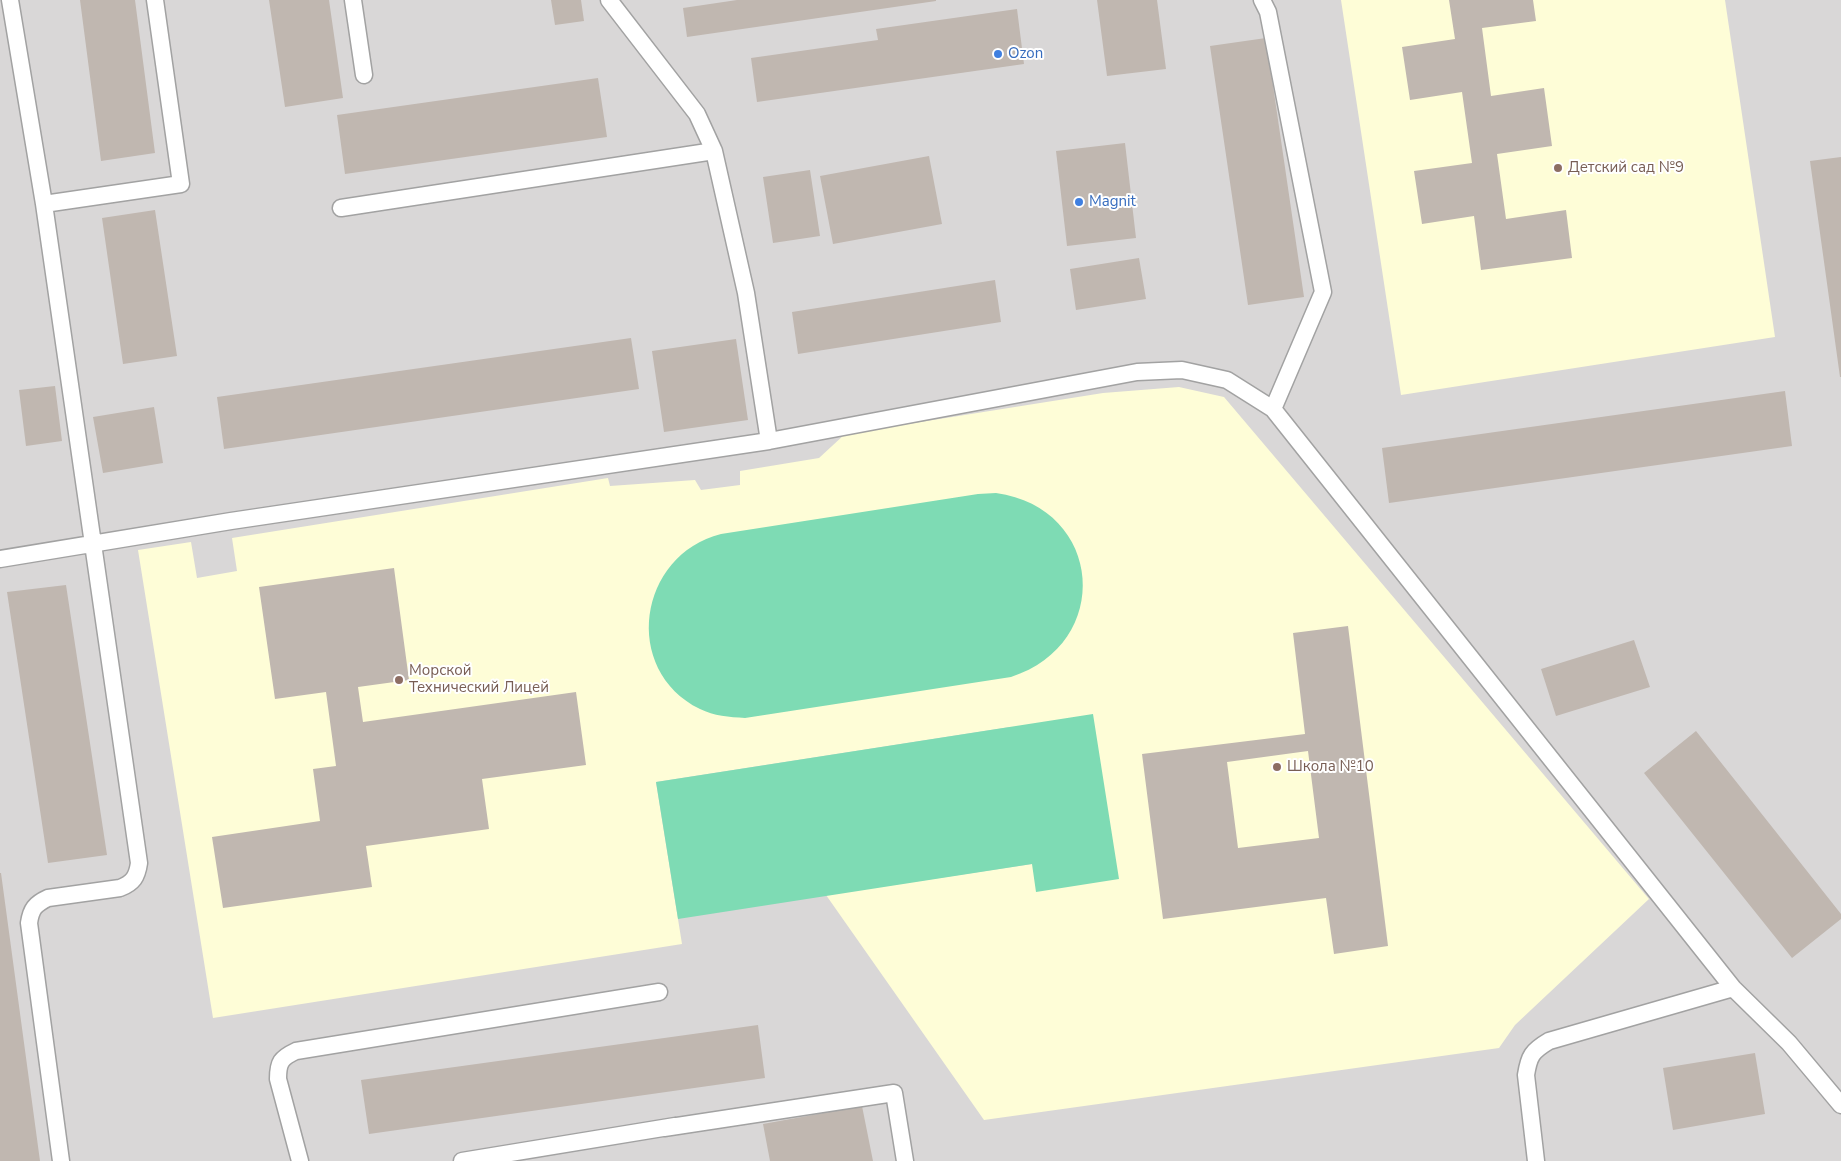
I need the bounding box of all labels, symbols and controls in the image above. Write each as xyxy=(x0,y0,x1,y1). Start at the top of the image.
place label: Ozon xyxy=(1008,45,1043,63)
marker: Ozon xyxy=(992,48,1004,60)
place label: Детский сад №9 xyxy=(1568,159,1684,177)
marker: Детский сад №9 xyxy=(1552,162,1564,174)
place label: Magnit xyxy=(1089,193,1136,211)
marker: Magnit xyxy=(1073,196,1085,208)
place label: Морской Технический Лицей xyxy=(409,662,549,697)
marker: Морской Технический Лицей xyxy=(393,674,405,686)
place label: Школа №10 xyxy=(1287,758,1374,776)
marker: Школа №10 xyxy=(1271,761,1283,773)

